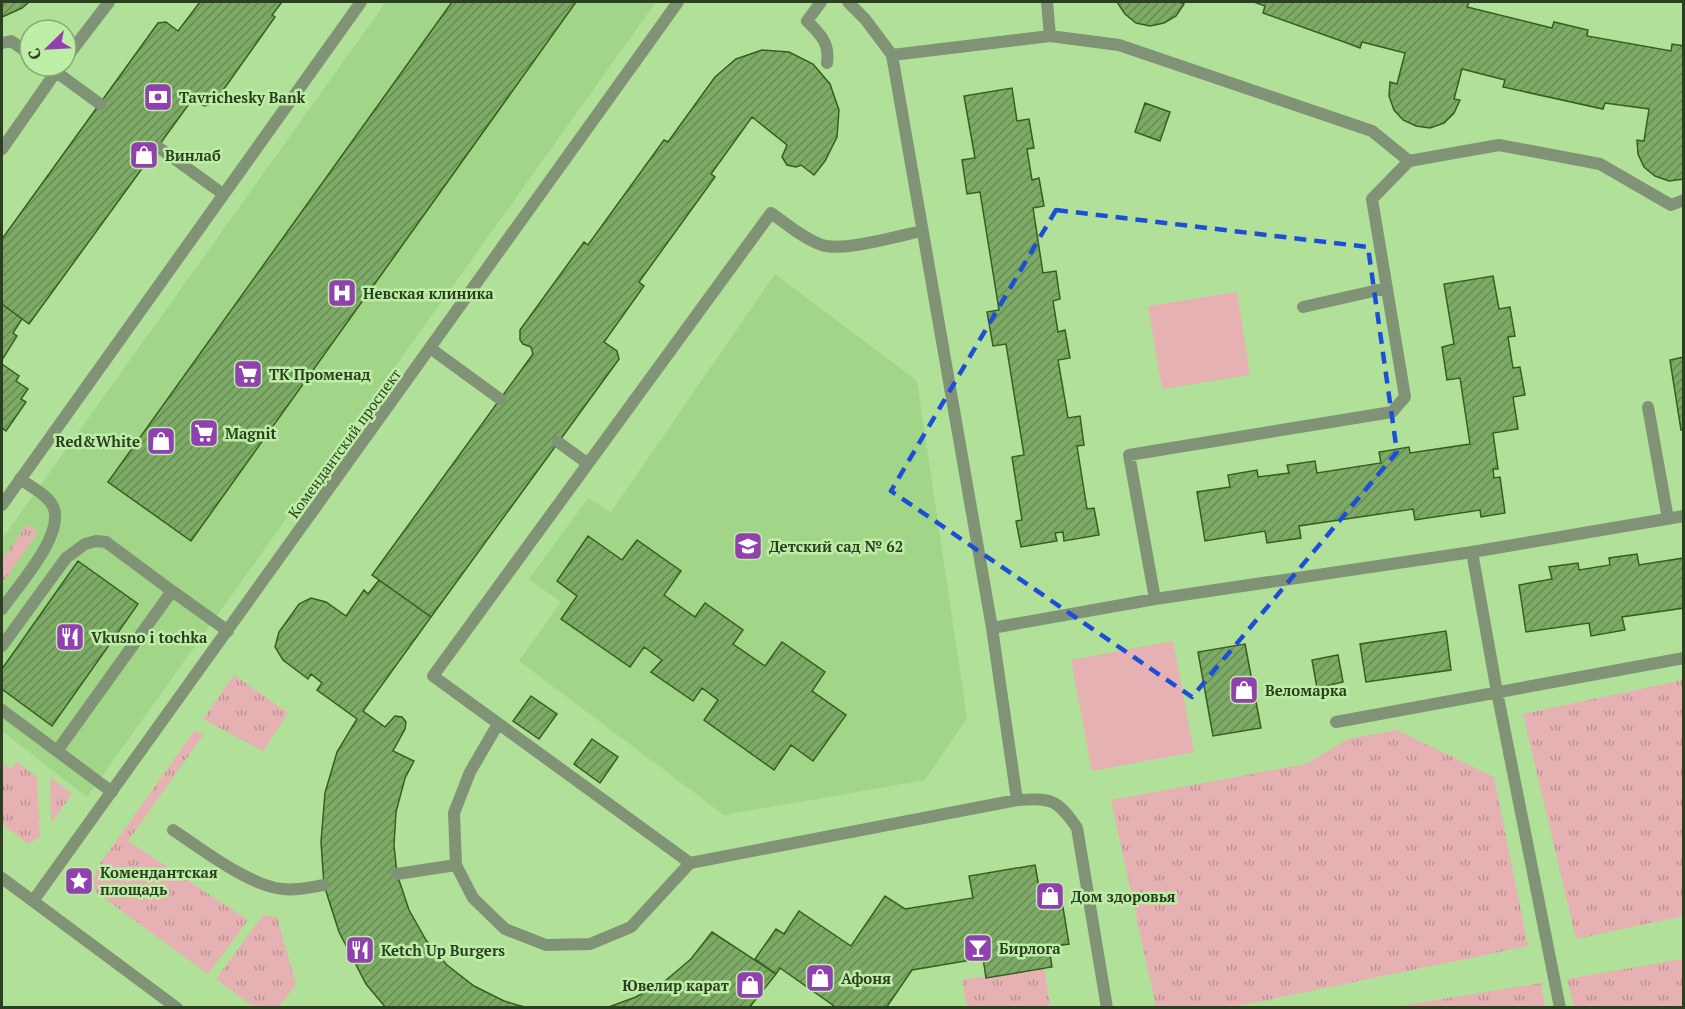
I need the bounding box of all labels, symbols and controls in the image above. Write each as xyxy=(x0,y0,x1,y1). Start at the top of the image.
north arrow xyxy=(18,18,78,78)
text: С xyxy=(22,45,46,63)
bank icon: Tavrichesky Bank xyxy=(142,81,174,113)
place label: Tavrichesky Bank xyxy=(179,87,306,107)
shop icon: Винлаб xyxy=(128,139,160,171)
place label: Винлаб xyxy=(165,145,221,165)
hospital icon: Невская клиника xyxy=(326,277,358,309)
place label: Невская клиника xyxy=(363,283,494,303)
supermarket icon: ТК Променад xyxy=(232,358,264,390)
place label: ТК Променад xyxy=(269,364,371,384)
street label: Комендантский проспект xyxy=(283,364,405,522)
supermarket icon: Magnit xyxy=(188,417,220,449)
place label: Magnit xyxy=(225,423,276,443)
shop icon: Red&White xyxy=(145,425,177,457)
place label: Red&White xyxy=(55,431,140,451)
school or university icon: Детский сад № 62 xyxy=(732,530,764,562)
place label: Детский сад № 62 xyxy=(769,536,903,556)
restaurant icon: Vkusno i tochka xyxy=(54,621,86,653)
place label: Vkusno i tochka xyxy=(91,627,208,647)
shop icon: Веломарка xyxy=(1228,674,1260,706)
place label: Веломарка xyxy=(1265,680,1348,700)
place label: Комендантская площадь xyxy=(100,862,218,899)
place icon: Комендантская площадь xyxy=(63,865,95,897)
shop icon: Дом здоровья xyxy=(1034,880,1066,912)
place label: Дом здоровья xyxy=(1071,886,1176,906)
bar icon: Бирлога xyxy=(962,932,994,964)
restaurant icon: Ketch Up Burgers xyxy=(344,934,376,966)
place label: Бирлога xyxy=(999,938,1061,958)
place label: Ketch Up Burgers xyxy=(381,940,505,960)
shop icon: Афоня xyxy=(804,962,836,994)
place label: Афоня xyxy=(841,968,891,988)
shop icon: Ювелир карат xyxy=(734,969,766,1001)
place label: Ювелир карат xyxy=(622,975,729,995)

